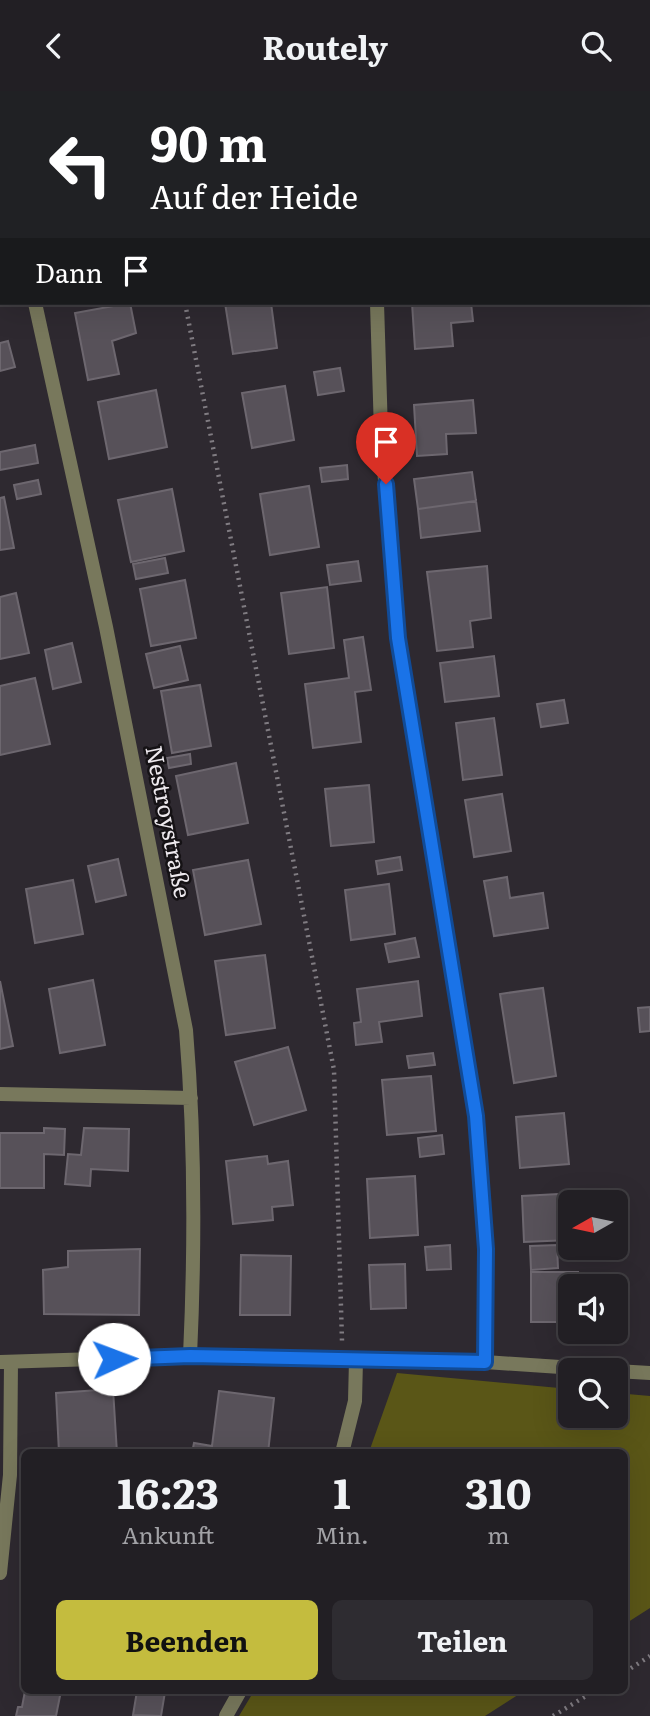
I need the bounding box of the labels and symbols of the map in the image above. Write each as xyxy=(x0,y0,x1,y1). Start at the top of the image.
pin xyxy=(356,412,416,484)
street label: Nestroystraße xyxy=(139,742,201,901)
north arrow xyxy=(558,1190,628,1260)
position arrow xyxy=(77,1322,151,1396)

